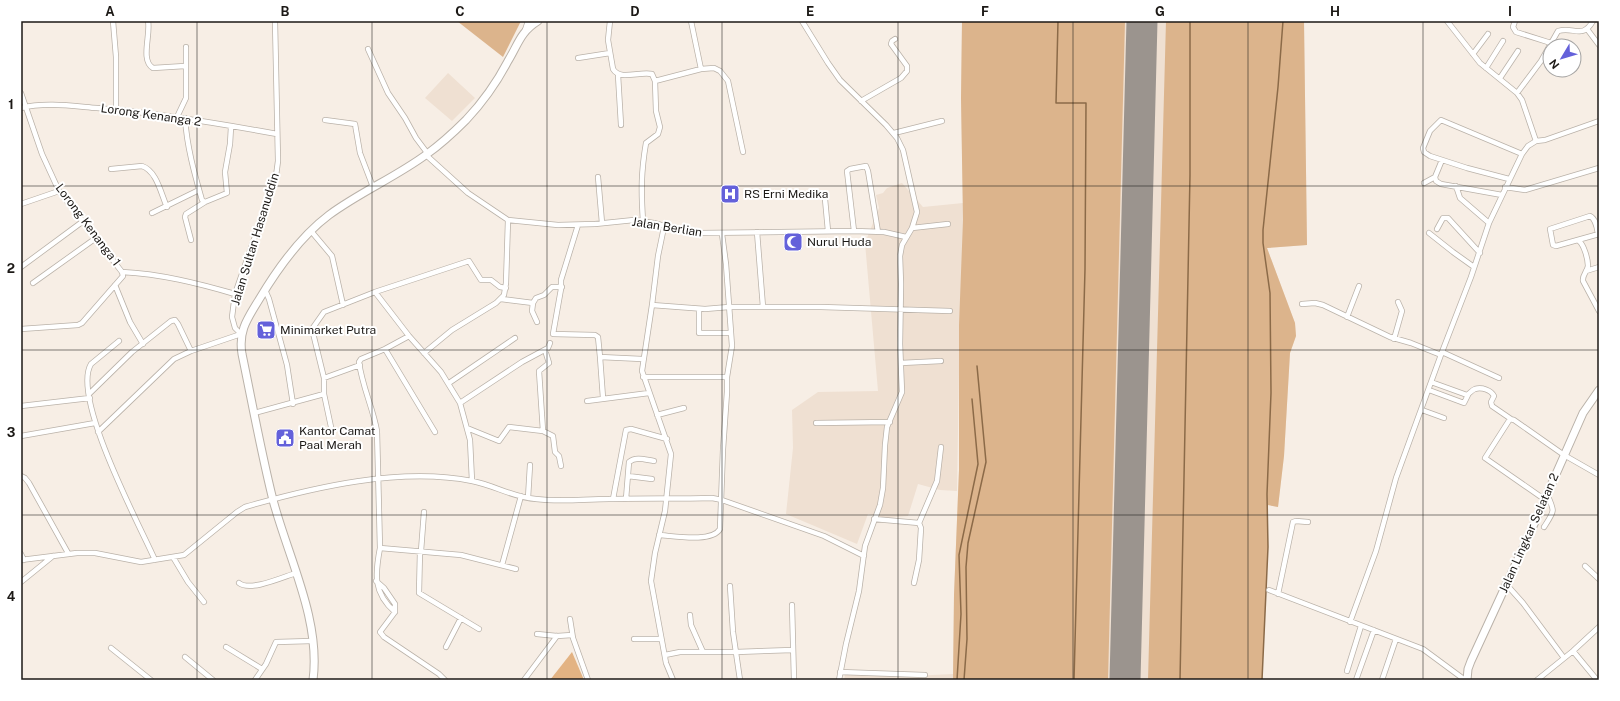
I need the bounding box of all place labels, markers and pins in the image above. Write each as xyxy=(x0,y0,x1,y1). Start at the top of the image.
hospital icon: RS Erni Medika xyxy=(719,183,741,205)
place label: RS Erni Medika xyxy=(744,187,828,201)
mosque icon: Nurul Huda xyxy=(782,231,804,253)
place label: Nurul Huda xyxy=(807,235,871,249)
supermarket icon: Minimarket Putra xyxy=(255,319,277,341)
place label: Minimarket Putra xyxy=(280,323,376,337)
place label: Kantor Camat Paal Merah xyxy=(299,424,376,452)
public building icon: Kantor Camat Paal Merah xyxy=(274,427,296,449)

